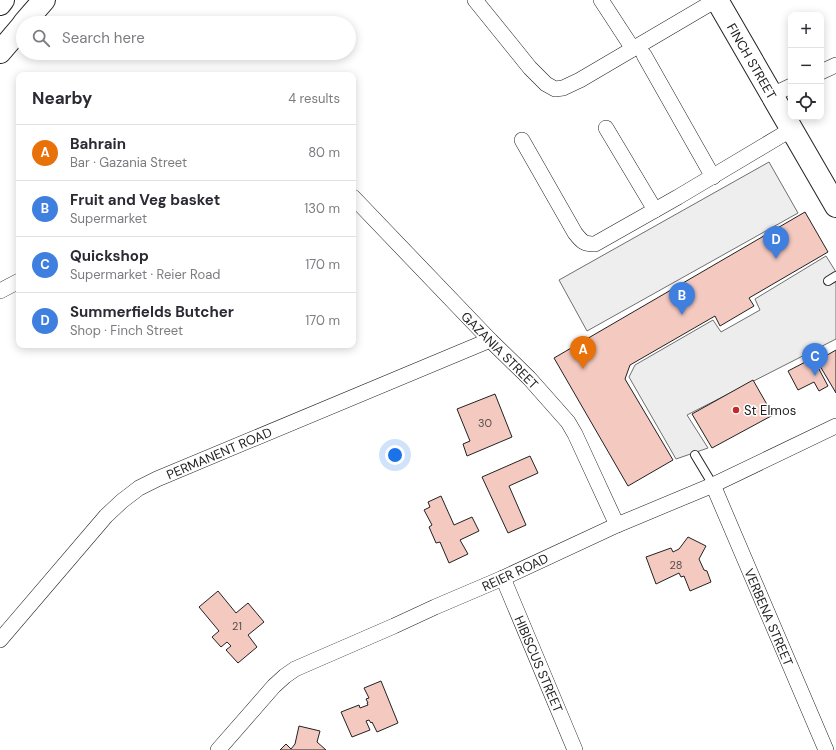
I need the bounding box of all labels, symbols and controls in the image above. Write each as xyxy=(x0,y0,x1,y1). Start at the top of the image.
map controls xyxy=(788,12,824,120)
button: + xyxy=(788,12,824,48)
search box xyxy=(16,16,356,60)
street label: FINCH STREET xyxy=(723,20,780,102)
icon: search xyxy=(30,27,52,49)
text: Search here xyxy=(62,28,145,48)
button: − xyxy=(788,48,824,84)
button: locate xyxy=(788,84,824,120)
text: Nearby xyxy=(32,87,92,109)
text: 4 results xyxy=(288,90,340,107)
text: Bahrain xyxy=(70,134,126,154)
text: A xyxy=(40,144,50,161)
text: 80 m xyxy=(308,144,340,161)
text: Bar · Gazania Street xyxy=(70,154,187,171)
text: Fruit and Veg basket xyxy=(70,190,220,210)
text: B xyxy=(41,200,49,217)
text: 130 m xyxy=(304,200,340,217)
text: Supermarket xyxy=(70,210,147,227)
pin: D xyxy=(763,226,789,259)
text: Quickshop xyxy=(70,246,149,266)
text: C xyxy=(40,256,50,273)
text: 170 m xyxy=(305,256,340,273)
text: Supermarket · Reier Road xyxy=(70,266,220,283)
pin: B xyxy=(669,282,695,315)
text: Summerfields Butcher xyxy=(70,302,234,322)
street label: GAZANIA STREET xyxy=(457,308,542,393)
text: D xyxy=(40,312,50,329)
text: 170 m xyxy=(305,312,340,329)
text: Shop · Finch Street xyxy=(70,322,183,339)
pin: A xyxy=(570,336,596,369)
pin: C xyxy=(802,343,828,376)
place label: St Elmos xyxy=(744,402,796,419)
marker: St Elmos xyxy=(731,405,741,415)
house number: 30 xyxy=(478,416,492,430)
street label: PERMANENT ROAD xyxy=(164,424,275,483)
your location xyxy=(385,445,405,465)
street label: REIER ROAD xyxy=(479,550,551,595)
house number: 28 xyxy=(670,558,682,572)
street label: VERBENA STREET xyxy=(740,566,797,669)
street label: HIBISCUS STREET xyxy=(511,613,567,715)
house number: 21 xyxy=(232,619,242,633)

